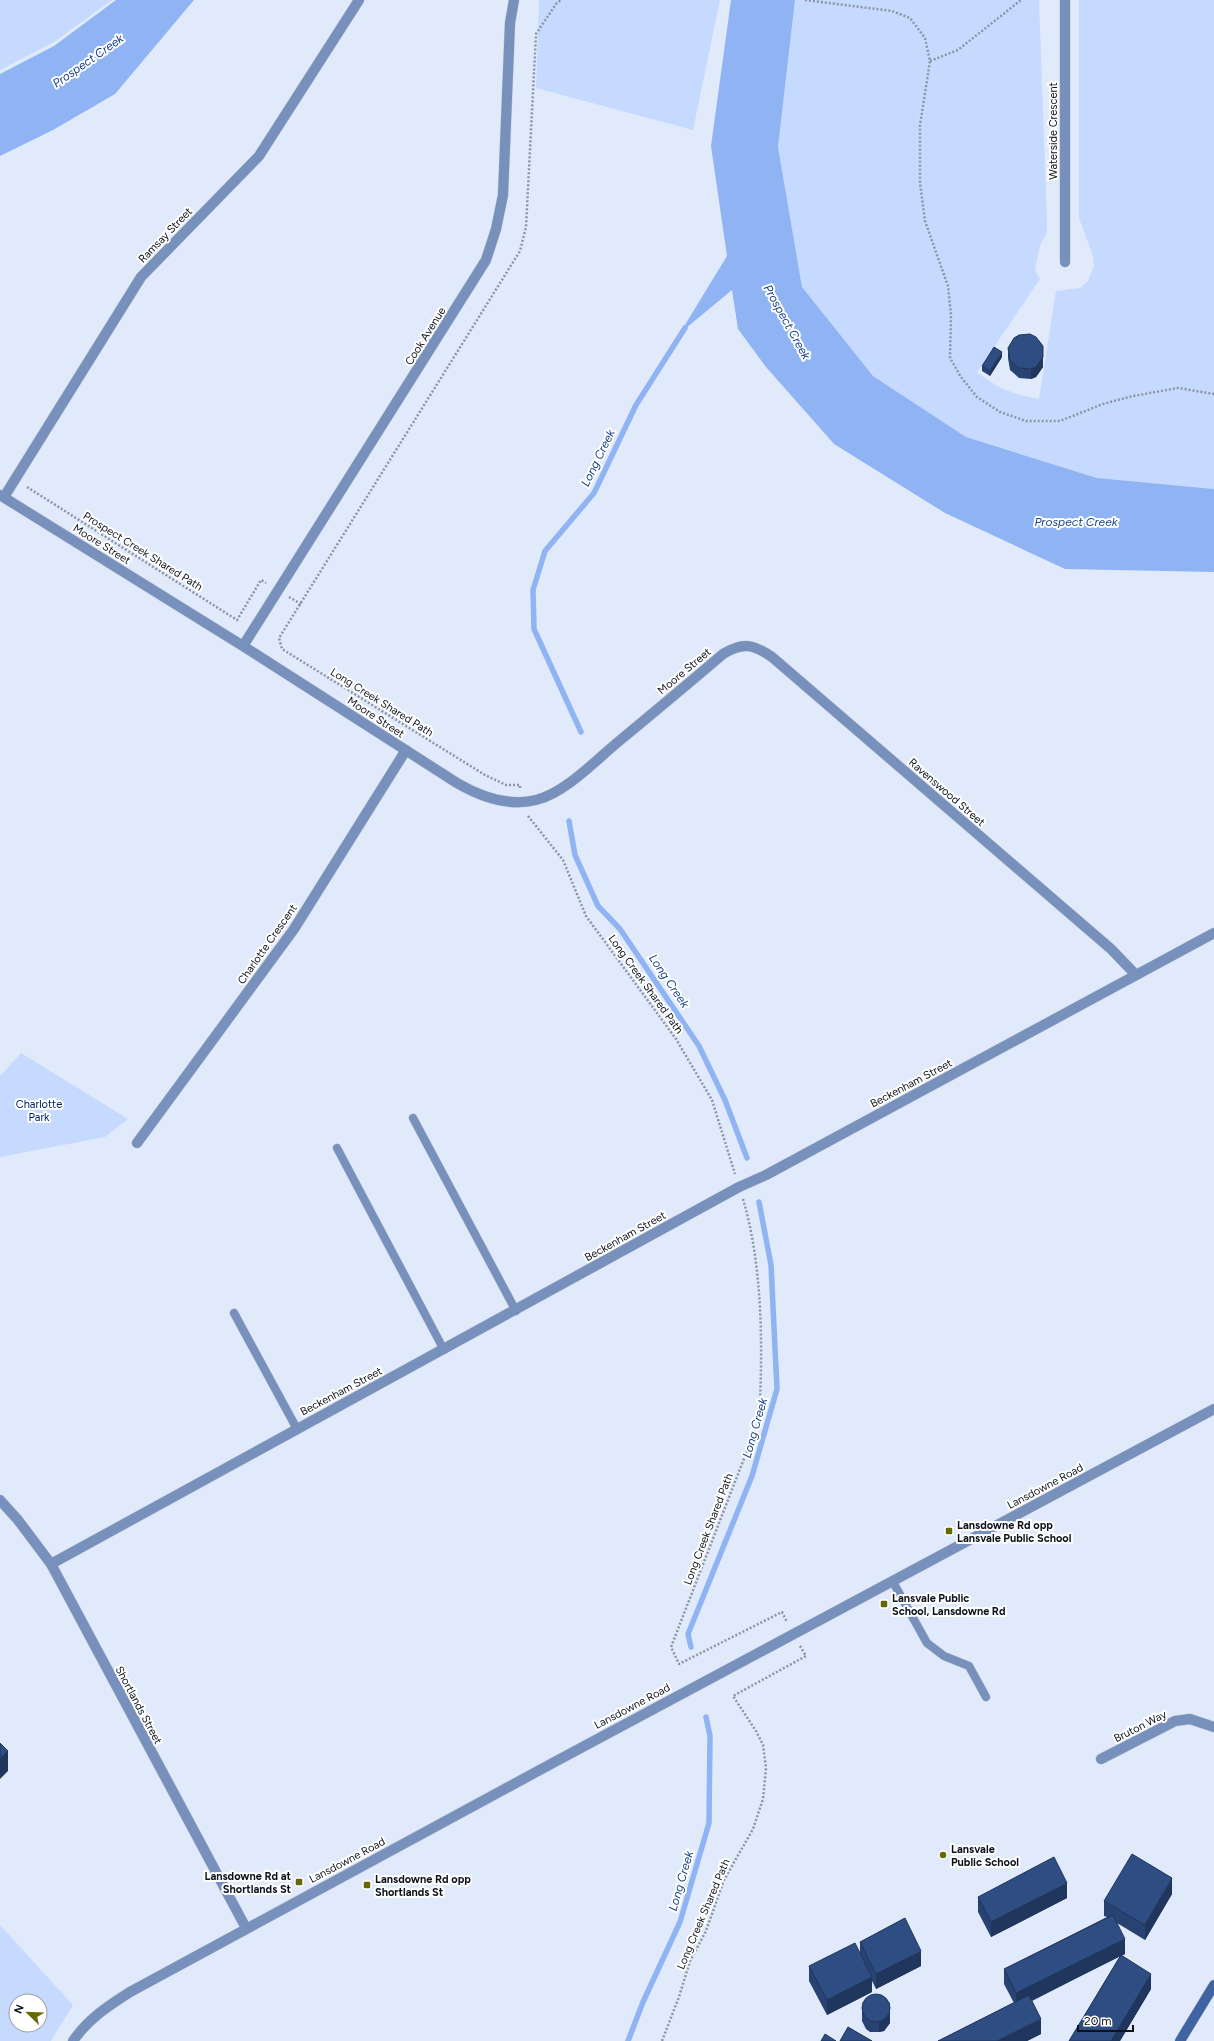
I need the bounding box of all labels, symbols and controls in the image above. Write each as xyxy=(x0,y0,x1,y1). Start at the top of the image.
water label: Prospect Creek xyxy=(50,31,127,91)
street label: Waterside Crescent xyxy=(1047,82,1060,180)
street label: Ramsay Street xyxy=(136,205,195,266)
water label: Prospect Creek xyxy=(761,282,814,363)
street label: Cook Avenue xyxy=(402,305,448,368)
water label: Long Creek xyxy=(578,426,618,489)
street label: Prospect Creek Shared Path xyxy=(81,509,205,594)
water label: Prospect Creek xyxy=(1034,515,1119,529)
street label: Moore Street xyxy=(71,522,133,567)
street label: Moore Street xyxy=(655,645,714,697)
street label: Long Creek Shared Path xyxy=(328,665,436,739)
street label: Moore Street xyxy=(345,694,407,741)
street label: Ravenswood Street xyxy=(906,756,987,829)
street label: Charlotte Crescent xyxy=(235,902,300,987)
street label: Long Creek Shared Path xyxy=(605,932,686,1036)
water label: Long Creek xyxy=(646,952,693,1011)
street label: Beckenham Street xyxy=(868,1056,954,1110)
park label: Charlotte Park xyxy=(16,1098,62,1124)
street label: Beckenham Street xyxy=(582,1209,668,1264)
street label: Beckenham Street xyxy=(298,1364,384,1418)
water label: Long Creek xyxy=(740,1395,771,1460)
street label: Lansdowne Road xyxy=(1005,1461,1085,1512)
street label: Long Creek Shared Path xyxy=(681,1471,736,1587)
place label: Lansdowne Rd opp Lansvale Public School xyxy=(957,1519,1072,1545)
marker: Lansdowne Rd opp Lansvale Public School xyxy=(944,1526,954,1536)
place label: Lansvale Public School, Lansdowne Rd xyxy=(892,1592,1006,1618)
marker: Lansvale Public School, Lansdowne Rd xyxy=(879,1599,889,1609)
street label: Shortlands Street xyxy=(113,1664,165,1746)
street label: Lansdowne Road xyxy=(592,1681,672,1732)
street label: Bruton Way xyxy=(1112,1708,1169,1745)
street label: Lansdowne Road xyxy=(307,1835,387,1886)
place label: Lansvale Public School xyxy=(951,1843,1019,1869)
water label: Long Creek xyxy=(666,1848,697,1913)
marker: Lansvale Public School xyxy=(938,1850,948,1860)
street label: Long Creek Shared Path xyxy=(674,1857,733,1971)
place label: Lansdowne Rd at Shortlands St xyxy=(204,1870,292,1896)
place label: Lansdowne Rd opp Shortlands St xyxy=(375,1873,471,1899)
marker: Lansdowne Rd at Shortlands St xyxy=(294,1877,304,1887)
marker: Lansdowne Rd opp Shortlands St xyxy=(362,1880,372,1890)
north arrow xyxy=(8,1993,48,2033)
text: N xyxy=(12,2003,27,2016)
scale bar xyxy=(1078,2007,1133,2033)
text: 20 m xyxy=(1084,2014,1112,2028)

